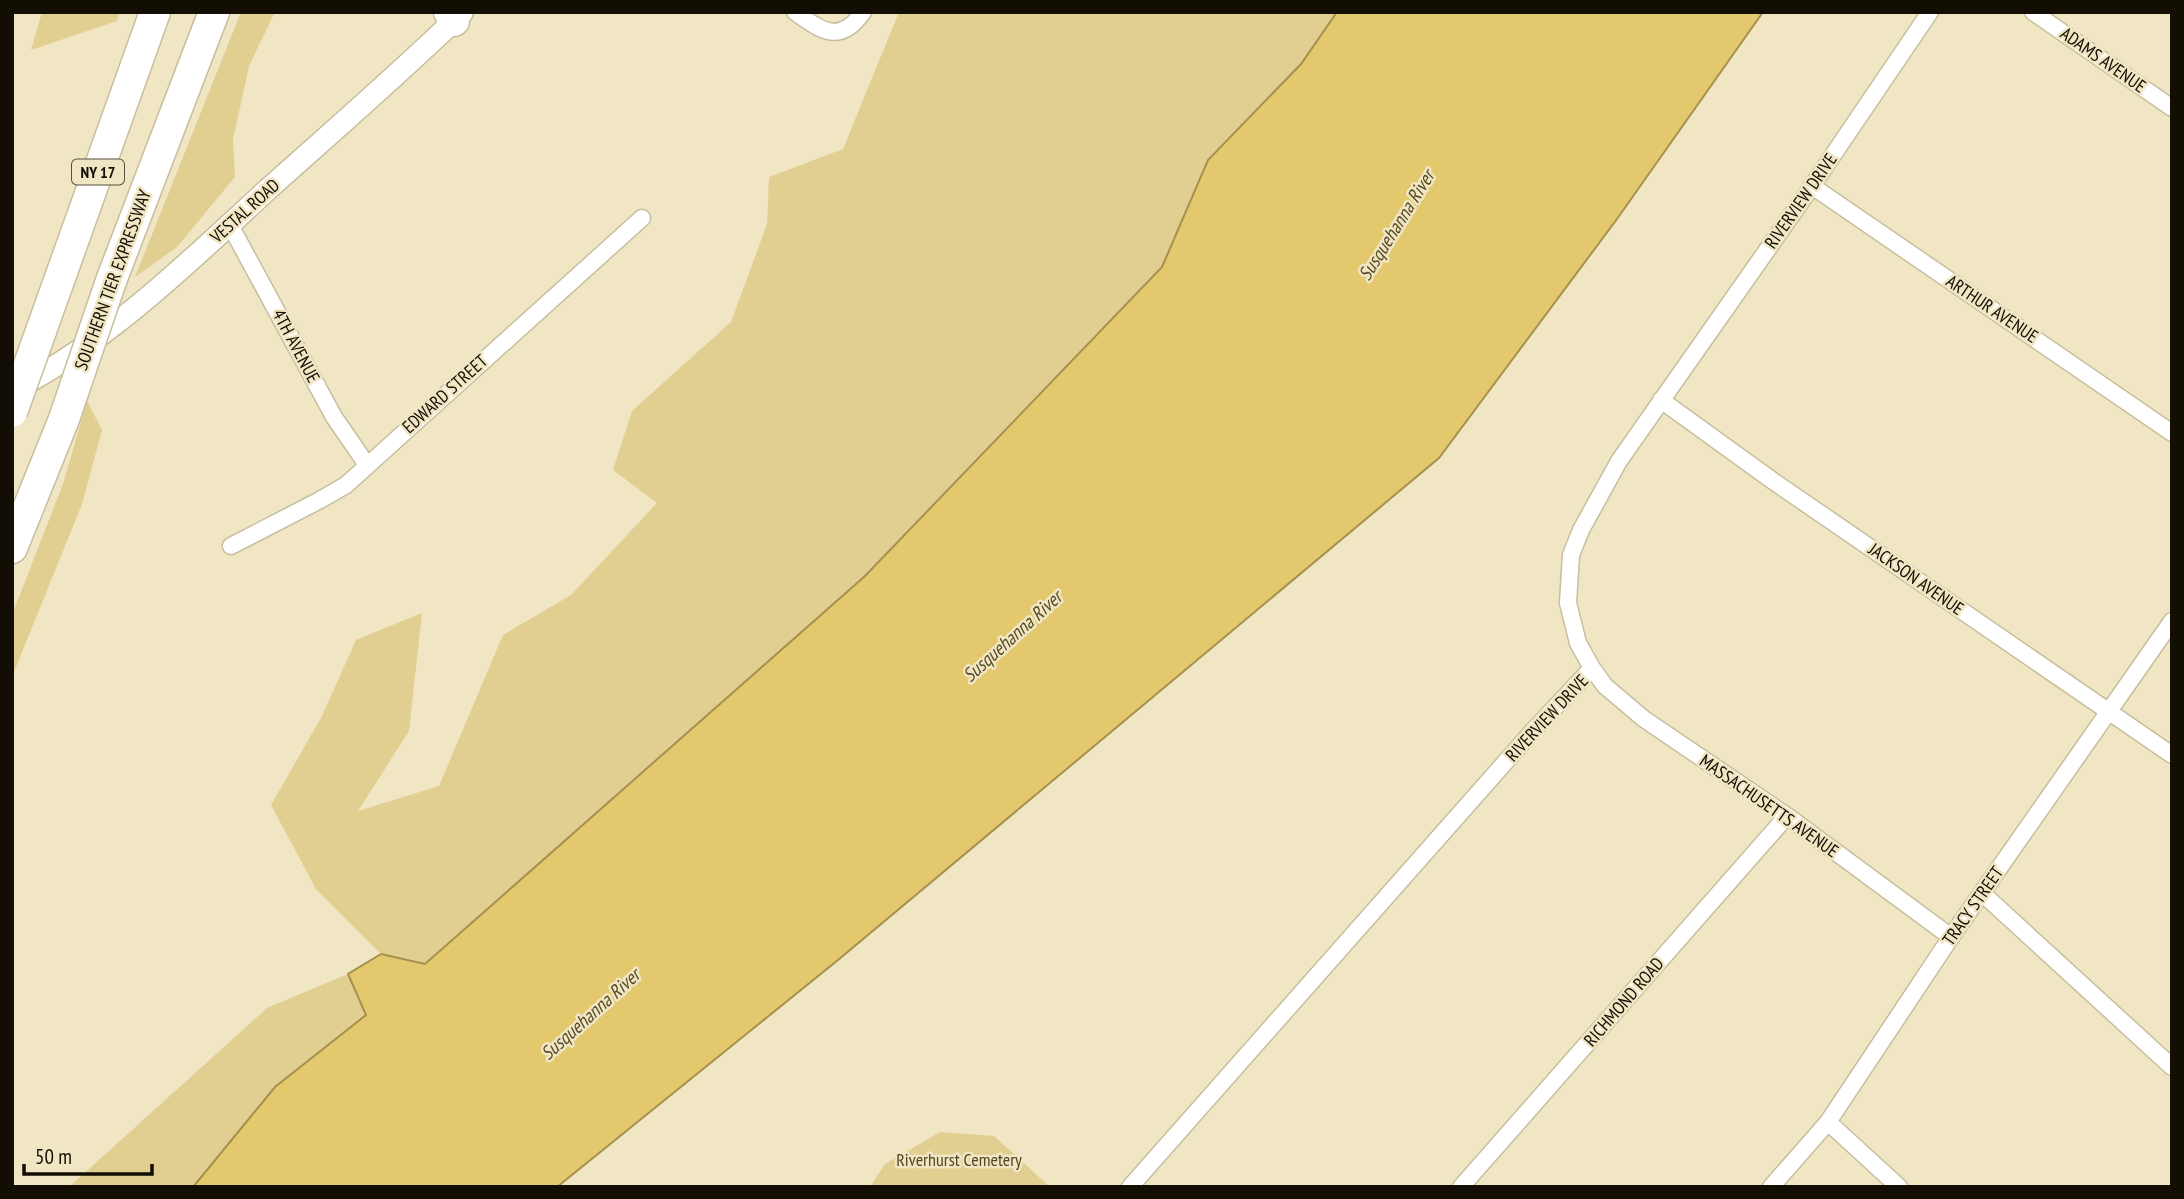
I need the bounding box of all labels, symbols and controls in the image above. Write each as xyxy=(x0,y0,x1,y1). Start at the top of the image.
street label: ADAMS AVENUE xyxy=(2056,22,2151,97)
street label: RIVERVIEW DRIVE xyxy=(1759,149,1842,253)
road number: NY 17 xyxy=(72,160,124,184)
water label: Susquehanna River xyxy=(1353,163,1441,284)
street label: VESTAL ROAD xyxy=(204,173,284,248)
street label: SOUTHERN TIER EXPRESSWAY xyxy=(69,186,156,373)
street label: ARTHUR AVENUE xyxy=(1942,269,2043,348)
street label: 4TH AVENUE xyxy=(268,305,325,386)
street label: EDWARD STREET xyxy=(397,349,492,438)
street label: JACKSON AVENUE xyxy=(1863,537,1968,620)
water label: Susquehanna River xyxy=(958,583,1069,687)
street label: RIVERVIEW DRIVE xyxy=(1500,669,1593,766)
street label: MASSACHUSETTS AVENUE xyxy=(1695,749,1843,862)
street label: TRACY STREET xyxy=(1937,862,2008,950)
street label: RICHMOND ROAD xyxy=(1579,952,1669,1051)
water label: Susquehanna River xyxy=(536,961,647,1065)
scale bar xyxy=(24,1132,152,1176)
text: 50 m xyxy=(35,1143,72,1170)
park label: Riverhurst Cemetery xyxy=(896,1148,1022,1171)

